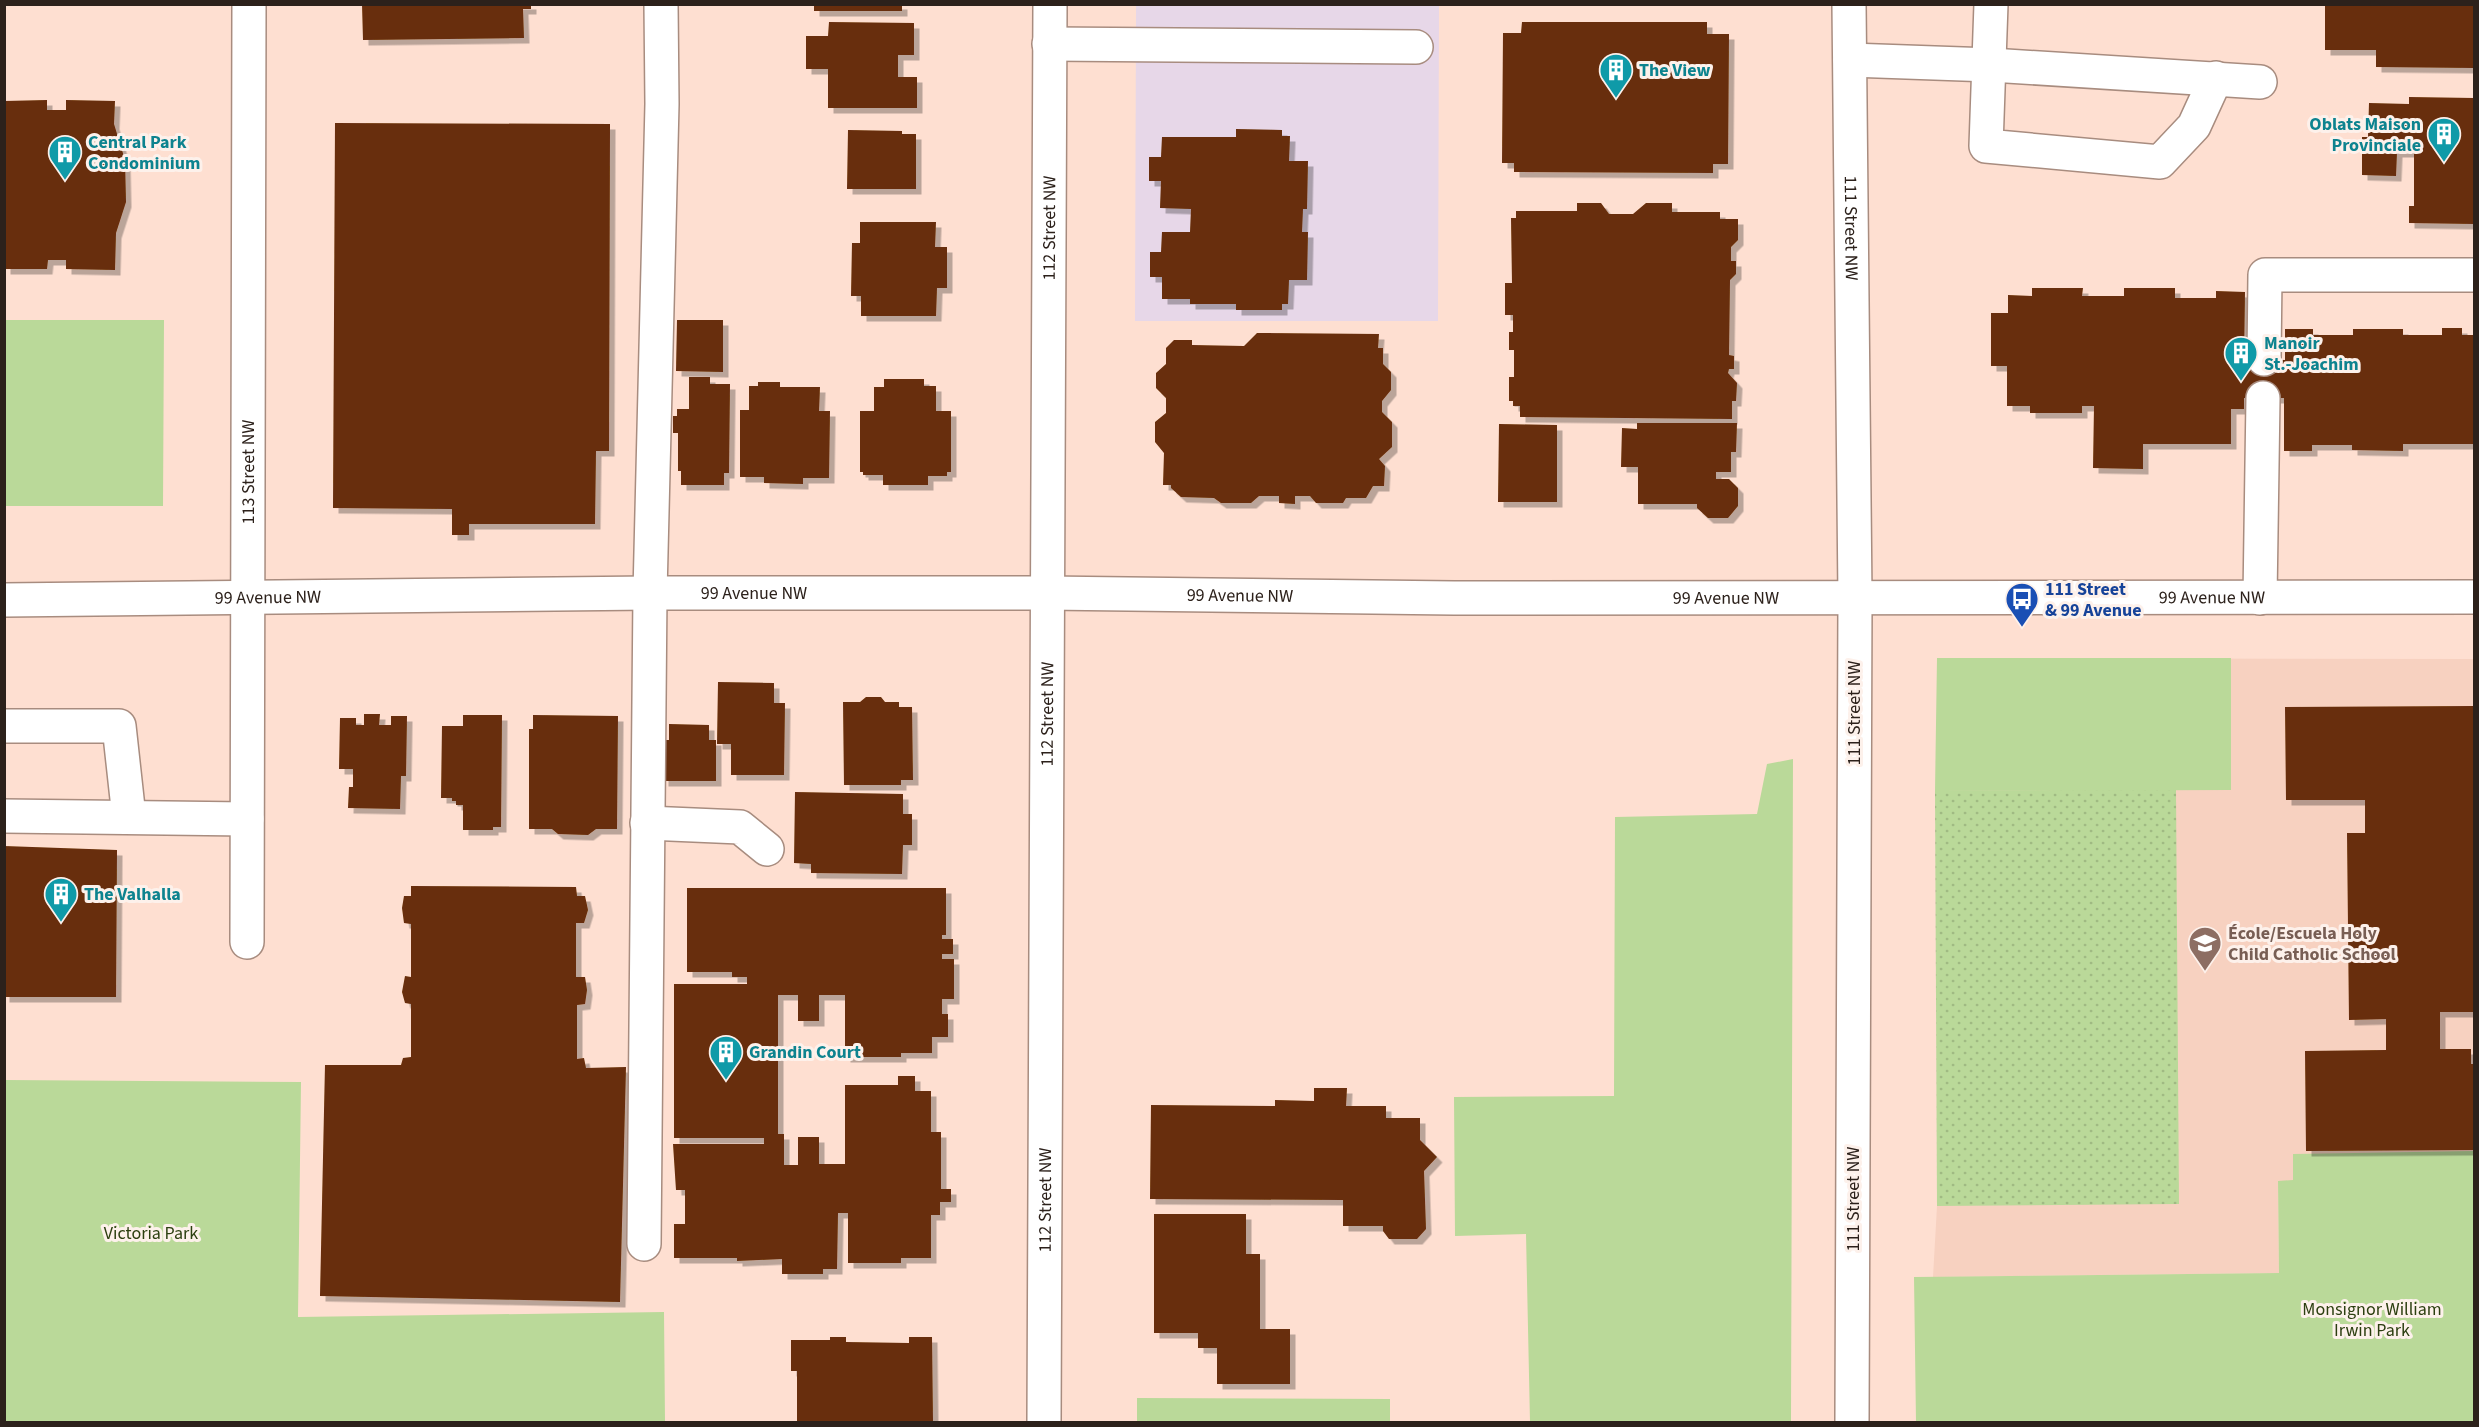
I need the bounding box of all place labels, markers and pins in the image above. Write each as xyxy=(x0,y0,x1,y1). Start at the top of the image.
building icon: The View xyxy=(1598,52,1634,99)
place label: The View xyxy=(1639,58,1710,83)
place label: Oblats Maison Provinciale xyxy=(2309,112,2421,158)
building icon: Oblats Maison Provinciale xyxy=(2426,116,2462,163)
place label: Central Park Condominium xyxy=(88,130,200,176)
building icon: Central Park Condominium xyxy=(47,134,83,181)
place label: Manoir St.-Joachim xyxy=(2264,331,2359,377)
building icon: Manoir St.-Joachim xyxy=(2223,335,2259,382)
place label: 111 Street & 99 Avenue xyxy=(2045,577,2142,623)
bus stop icon: 111 Street & 99 Avenue xyxy=(2004,581,2040,628)
building icon: The Valhalla xyxy=(43,876,79,923)
place label: The Valhalla xyxy=(84,882,181,907)
place label: École/Escuela Holy Child Catholic School xyxy=(2228,921,2396,967)
school or university icon: École/Escuela Holy Child Catholic School xyxy=(2187,925,2223,972)
building icon: Grandin Court xyxy=(708,1034,744,1081)
place label: Grandin Court xyxy=(749,1040,861,1065)

